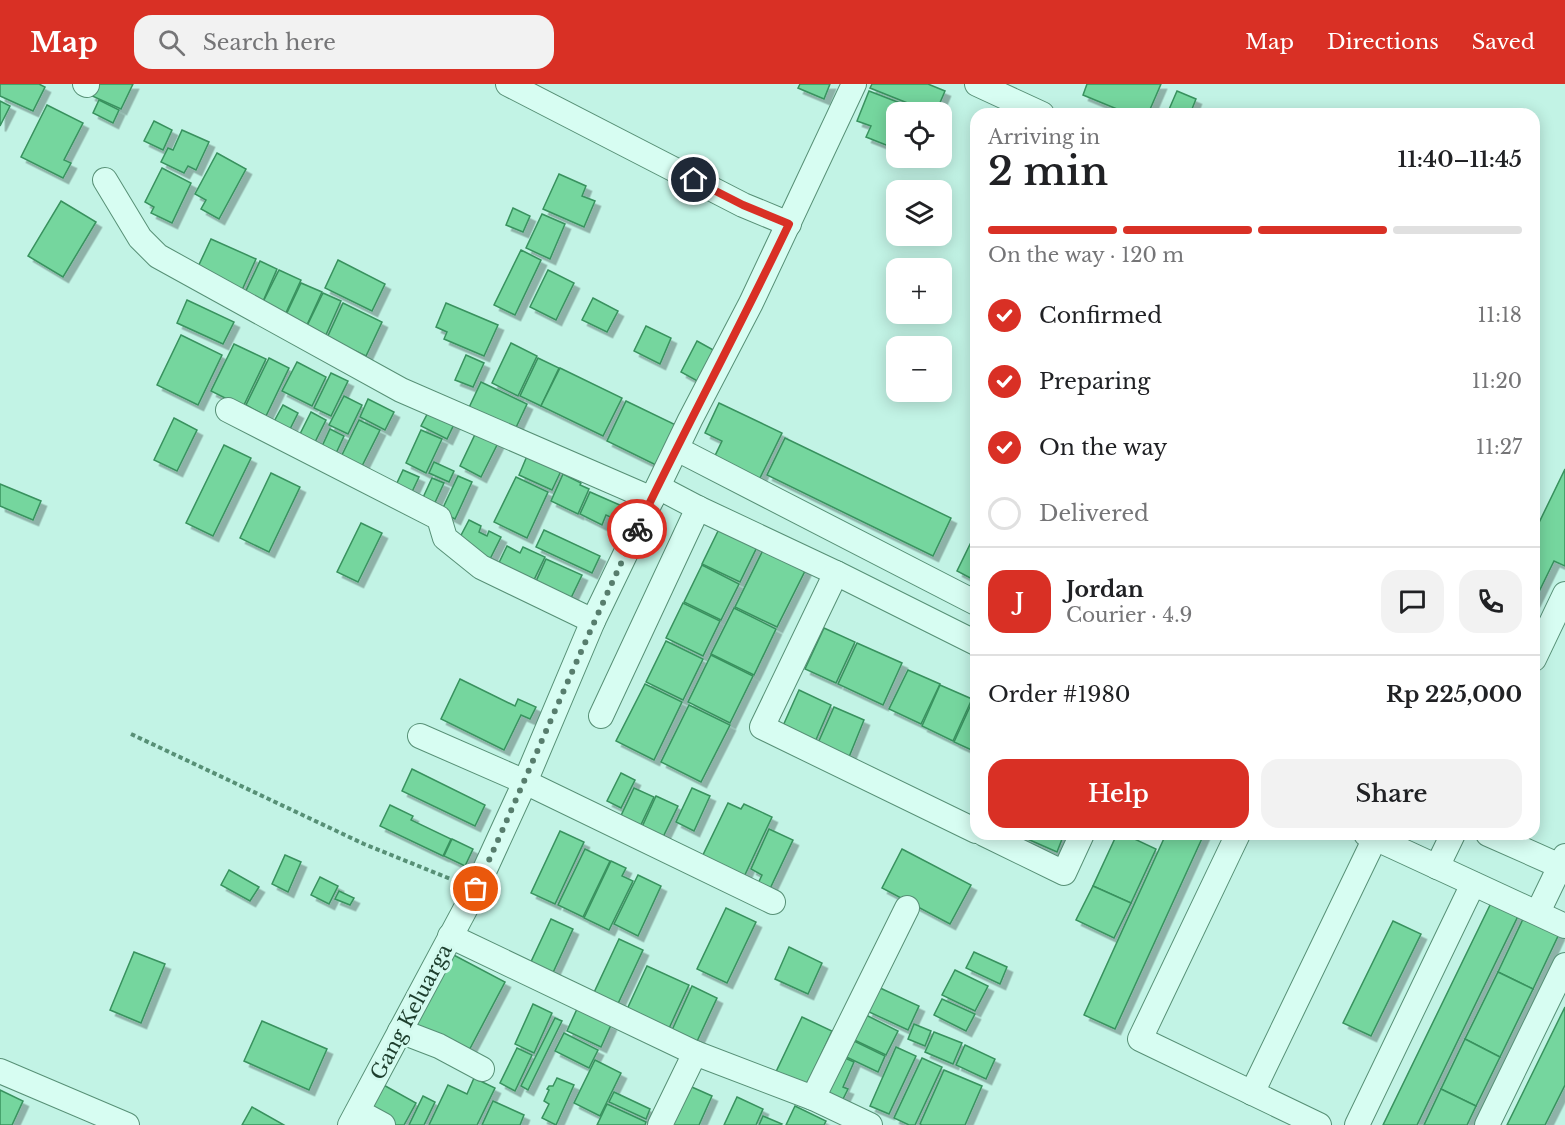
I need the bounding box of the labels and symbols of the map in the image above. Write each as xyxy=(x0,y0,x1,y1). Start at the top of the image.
pin xyxy=(668,154,719,205)
courier xyxy=(607,499,667,559)
pin xyxy=(450,863,501,914)
street label: Gang Keluarga xyxy=(365,939,457,1084)

